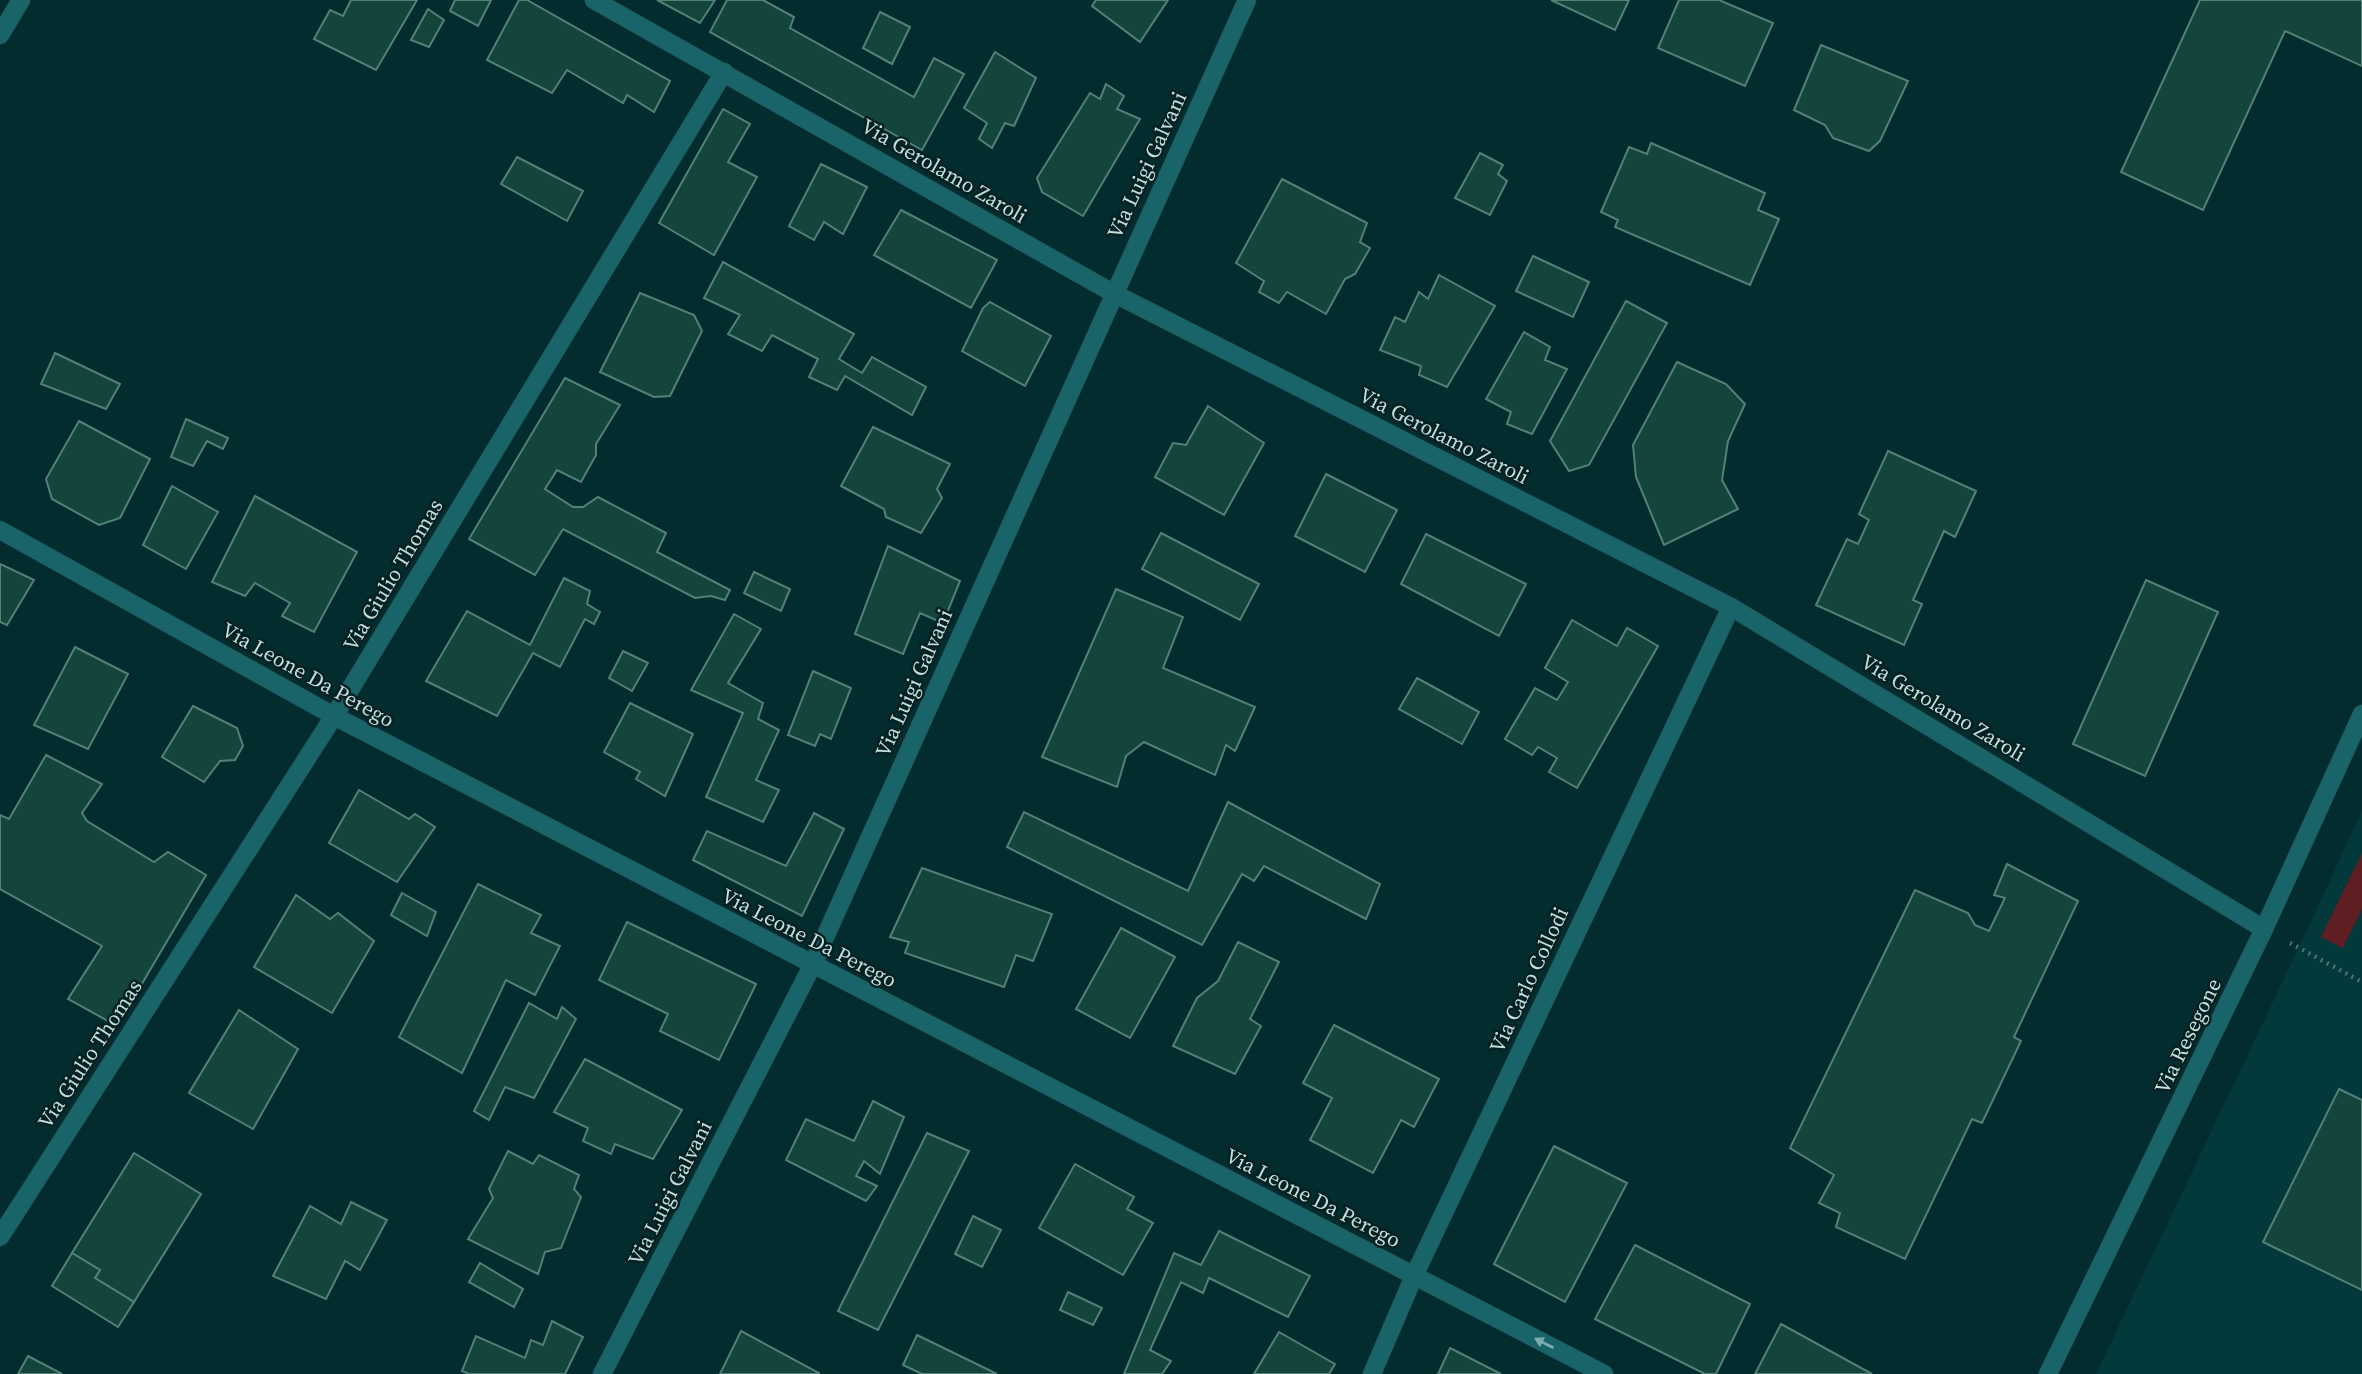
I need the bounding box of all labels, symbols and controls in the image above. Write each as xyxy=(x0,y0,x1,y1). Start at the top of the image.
street label: Via Luigi Galvani xyxy=(1100,87,1193,243)
street label: Via Gerolamo Zaroli xyxy=(856,111,1032,230)
street label: Via Gerolamo Zaroli xyxy=(1354,380,1534,491)
street label: Via Giulio Thomas xyxy=(336,493,449,656)
street label: Via Luigi Galvani xyxy=(868,604,959,761)
street label: Via Leone Da Perego xyxy=(217,615,400,734)
street label: Via Gerolamo Zaroli xyxy=(1856,647,2031,768)
street label: Via Leone Da Perego xyxy=(717,881,902,994)
street label: Via Carlo Collodi xyxy=(1482,902,1575,1057)
street label: Via Resegone xyxy=(2147,973,2228,1098)
street label: Via Giulio Thomas xyxy=(31,974,149,1134)
street label: Via Luigi Galvani xyxy=(621,1115,719,1270)
street label: Via Leone Da Perego xyxy=(1221,1141,1406,1254)
one-way arrow xyxy=(1534,1337,1554,1348)

